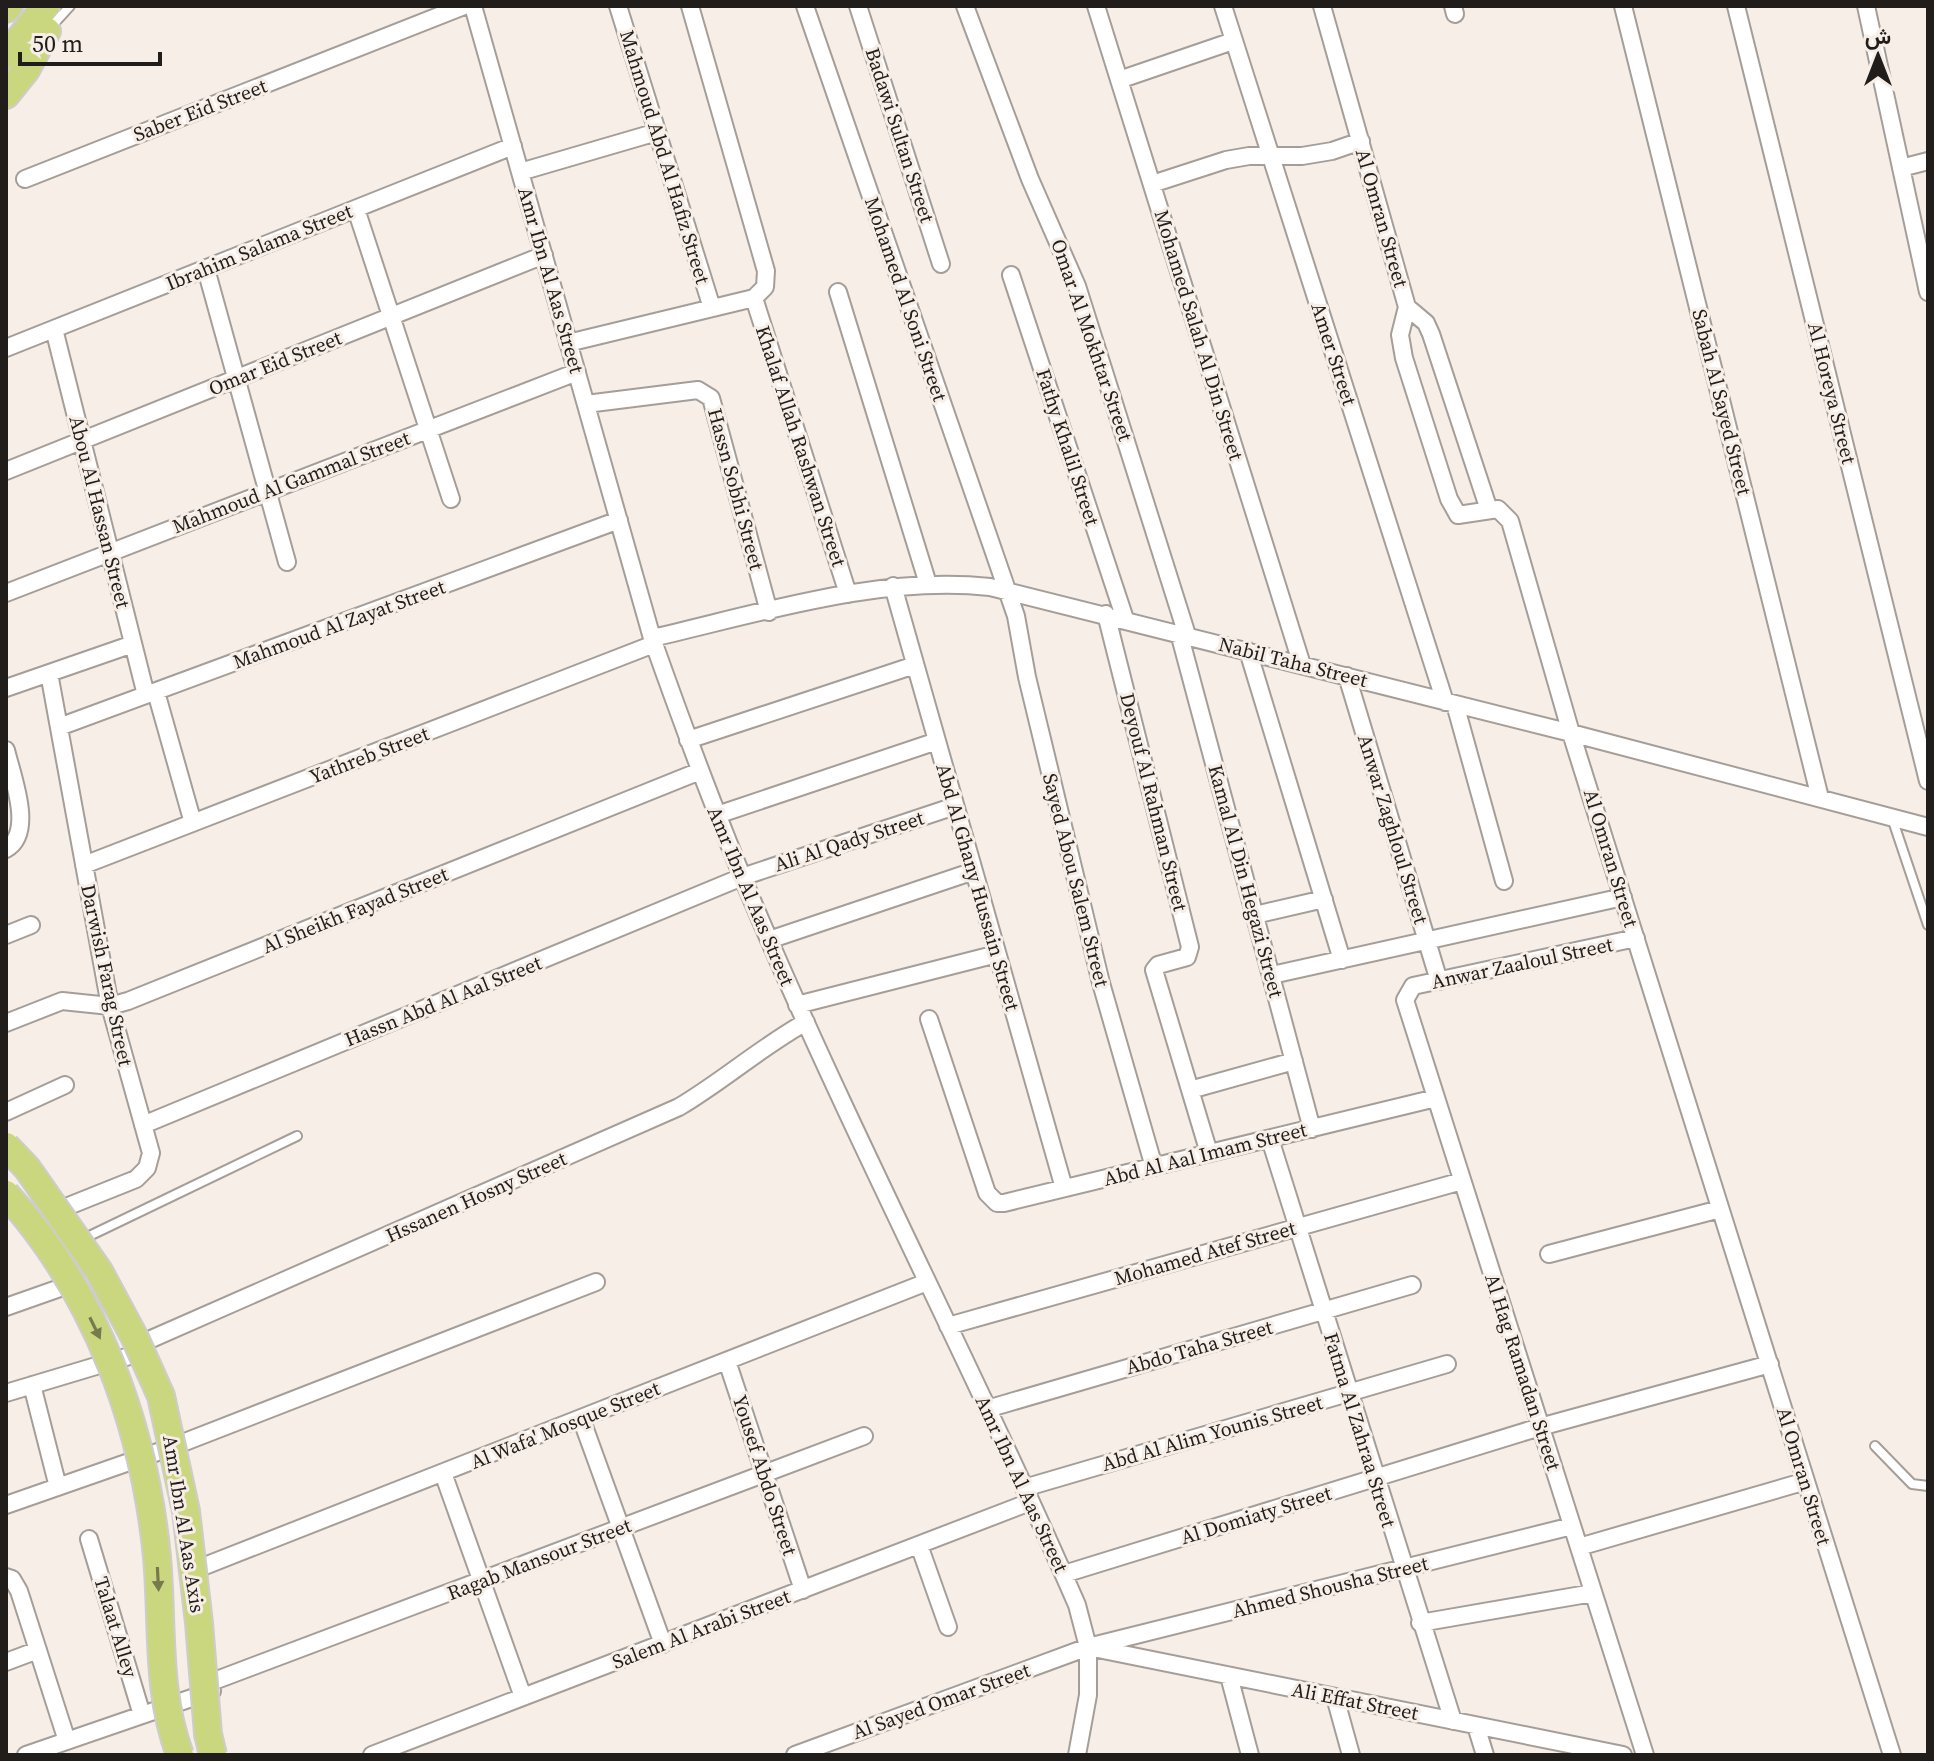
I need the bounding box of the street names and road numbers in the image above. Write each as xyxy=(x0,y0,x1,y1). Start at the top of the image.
street label: Mahmoud Abd Al Hafiz Street xyxy=(613,27,717,288)
street label: Badawi Sultan Street xyxy=(859,44,942,226)
street label: Saber Eid Street xyxy=(129,71,271,148)
street label: Al Omran Street xyxy=(1349,145,1415,291)
street label: Amr Ibn Al Aas Street xyxy=(511,184,591,377)
street label: Mohamed Al Soni Street xyxy=(858,193,954,405)
street label: Ibrahim Salama Street xyxy=(162,197,357,297)
street label: Mohamed Salah Al Din Street xyxy=(1148,206,1251,464)
street label: Omar Al Mokhtar Street xyxy=(1044,235,1140,445)
street label: Amer Street xyxy=(1304,299,1364,409)
street label: Sabah Al Sayed Street xyxy=(1685,306,1759,498)
street label: Al Horeya Street xyxy=(1801,319,1863,467)
street label: Khalaf Allah Rashwan Street xyxy=(749,322,853,570)
street label: Omar Eid Street xyxy=(204,323,346,402)
street label: Fathy Khalil Street xyxy=(1029,365,1107,530)
street label: Hassn Sobhi Street xyxy=(701,405,771,573)
street label: Abou Al Hassan Street xyxy=(63,413,138,612)
street label: Mahmoud Al Gammal Street xyxy=(168,424,414,540)
street label: Mahmoud Al Zayat Street xyxy=(229,572,449,675)
street label: Nabil Taha Street xyxy=(1216,630,1371,694)
street label: Deyouf Al Rahman Street xyxy=(1113,690,1195,915)
street label: Yathreb Street xyxy=(305,719,433,791)
street label: Anwar Zaghloul Street xyxy=(1351,731,1435,928)
street label: Abd Al Ghany Hussain Street xyxy=(929,760,1027,1014)
street label: Kamal Al Din Hegazi Street xyxy=(1201,761,1291,1001)
street label: Sayed Abou Salem Street xyxy=(1036,770,1116,990)
street label: Al Omran Street xyxy=(1577,786,1645,931)
street label: Amr Ibn Al Aas Street xyxy=(701,802,802,991)
street label: Ali Al Qady Street xyxy=(771,803,928,878)
street label: Al Sheikh Fayad Street xyxy=(258,860,453,960)
street label: Darwish Farag Street xyxy=(74,882,140,1069)
street label: Anwar Zaaloul Street xyxy=(1429,930,1616,996)
street label: Hassn Abd Al Aal Street xyxy=(340,948,546,1053)
street label: Abd Al Aal Imam Street xyxy=(1100,1115,1310,1193)
street label: Hssanen Hosny Street xyxy=(381,1144,571,1249)
street label: Mohamed Atef Street xyxy=(1111,1214,1299,1292)
street label: Al Hag Ramadan Street xyxy=(1478,1270,1568,1474)
street label: Abdo Taha Street xyxy=(1122,1313,1276,1381)
street label: Fatma Al Zahraa Street xyxy=(1317,1329,1403,1531)
street label: Al Wafa' Mosque Street xyxy=(466,1374,664,1476)
street label: Abd Al Alim Younis Street xyxy=(1098,1388,1326,1478)
street label: Yousef Abdo Street xyxy=(726,1391,804,1559)
street label: Amr Ibn Al Aas Street xyxy=(969,1391,1076,1578)
street label: Al Omran Street xyxy=(1770,1404,1838,1549)
street label: Amr Ibn Al Aas Axis xyxy=(156,1433,212,1615)
street label: Al Domiaty Street xyxy=(1177,1479,1335,1551)
street label: Ragab Mansour Street xyxy=(443,1511,636,1607)
street label: Ahmed Shousha Street xyxy=(1229,1549,1431,1625)
street label: Talaat Alley xyxy=(87,1573,145,1682)
street label: Salem Al Arabi Street xyxy=(608,1582,795,1676)
street label: Al Sayed Omar Street xyxy=(848,1656,1034,1746)
street label: Ali Effat Street xyxy=(1289,1675,1421,1727)

